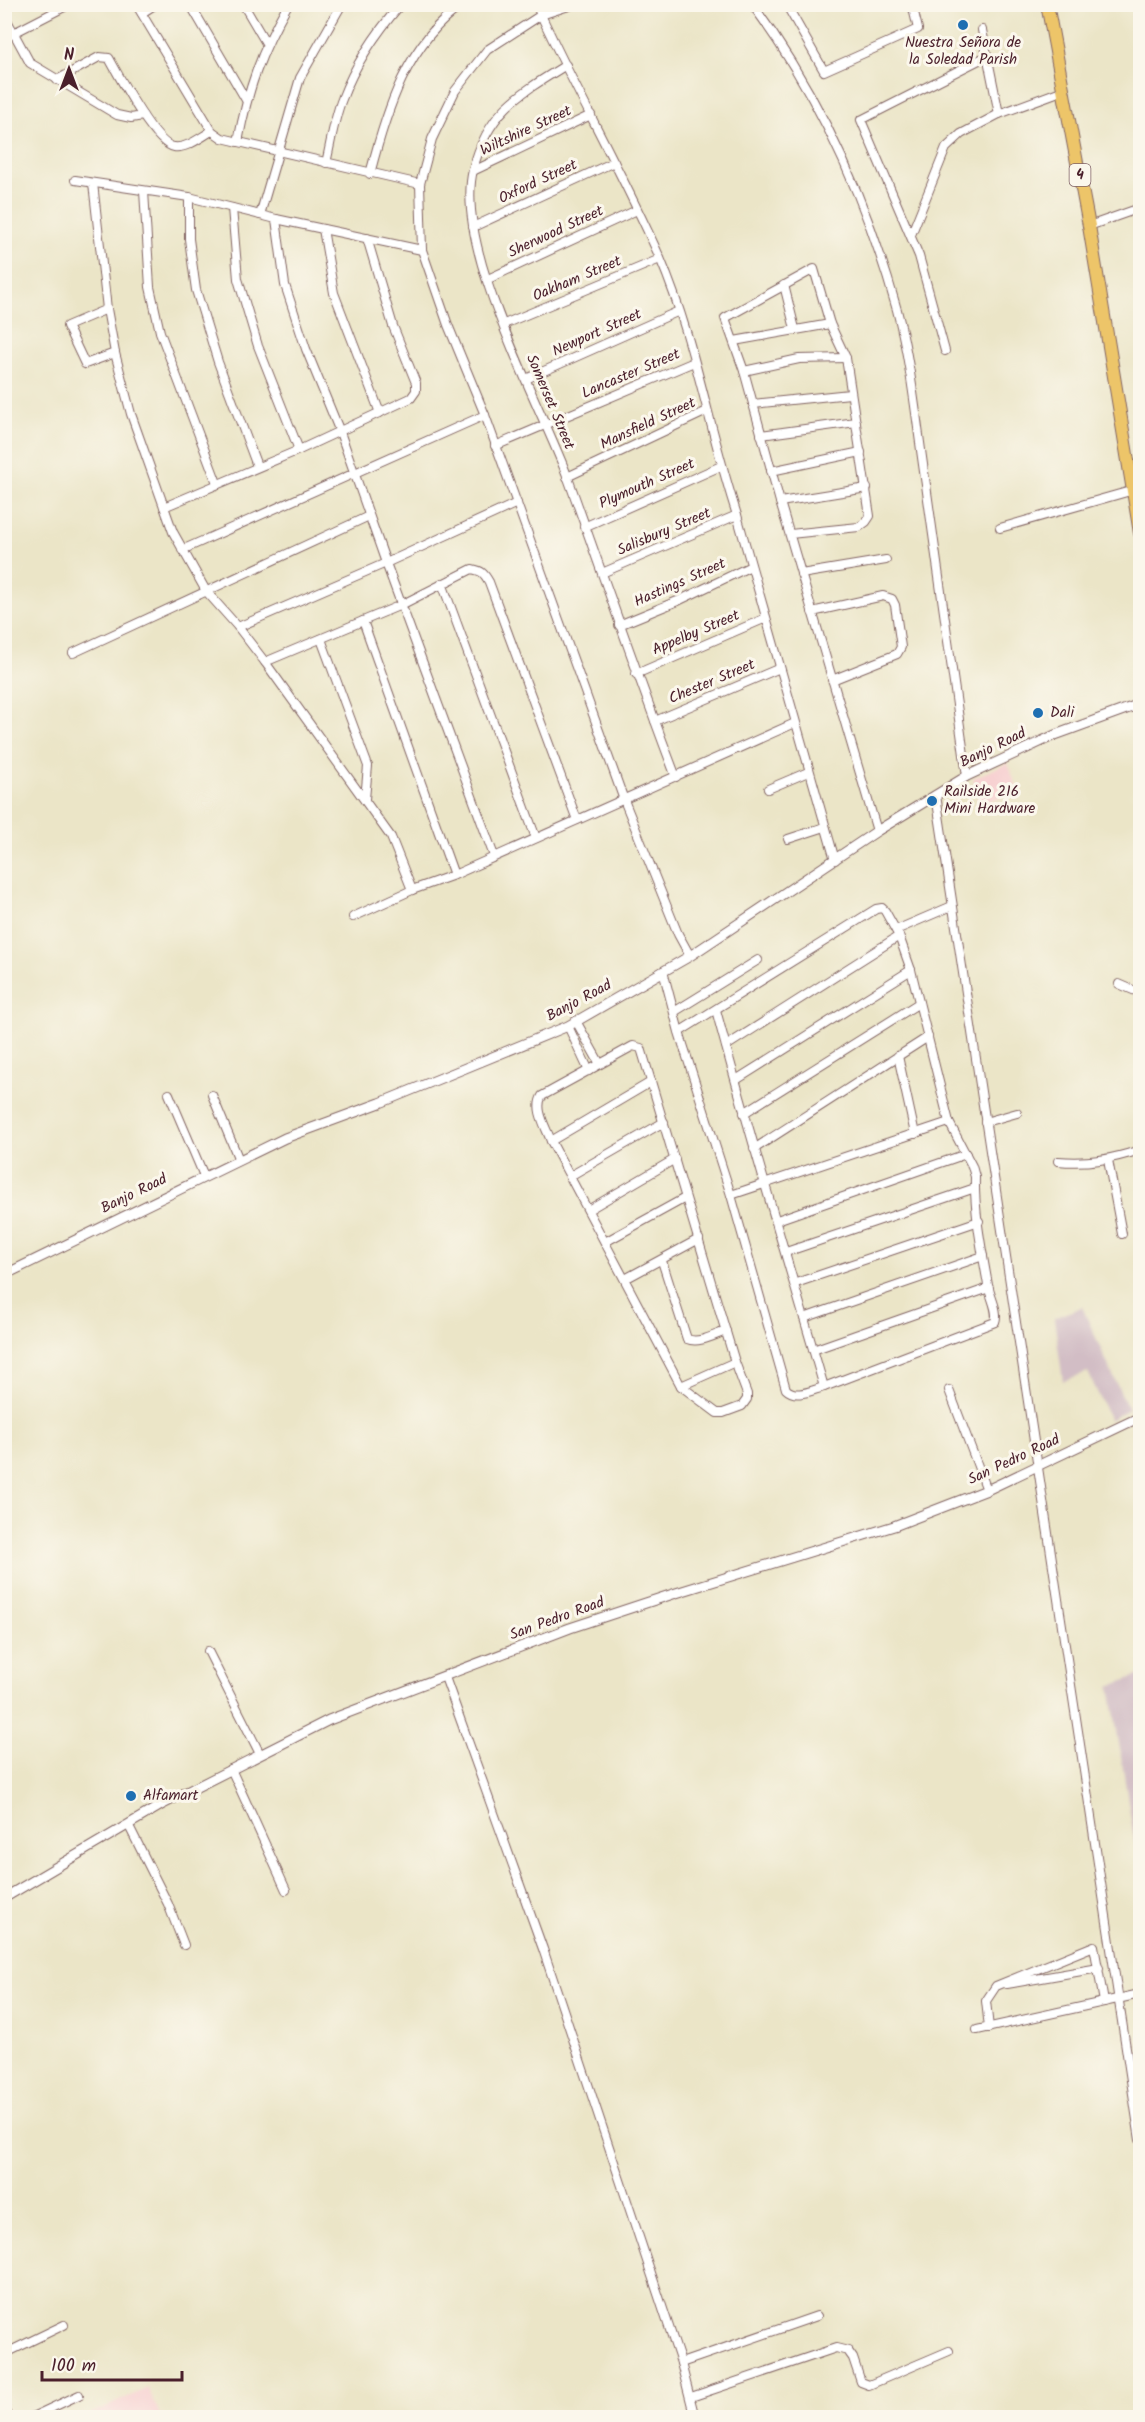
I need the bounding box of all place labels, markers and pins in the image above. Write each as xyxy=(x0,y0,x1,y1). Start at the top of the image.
marker: Nuestra Señora de la Soledad Parish xyxy=(956,18,970,32)
place label: Nuestra Señora de la Soledad Parish xyxy=(905,31,1021,72)
place label: Dali xyxy=(1050,701,1075,725)
marker: Dali xyxy=(1031,706,1045,720)
place label: Railside 216 Mini Hardware xyxy=(944,780,1036,821)
marker: Railside 216 Mini Hardware xyxy=(925,794,939,808)
place label: Alfamart xyxy=(143,1784,198,1808)
marker: Alfamart xyxy=(124,1789,138,1803)

